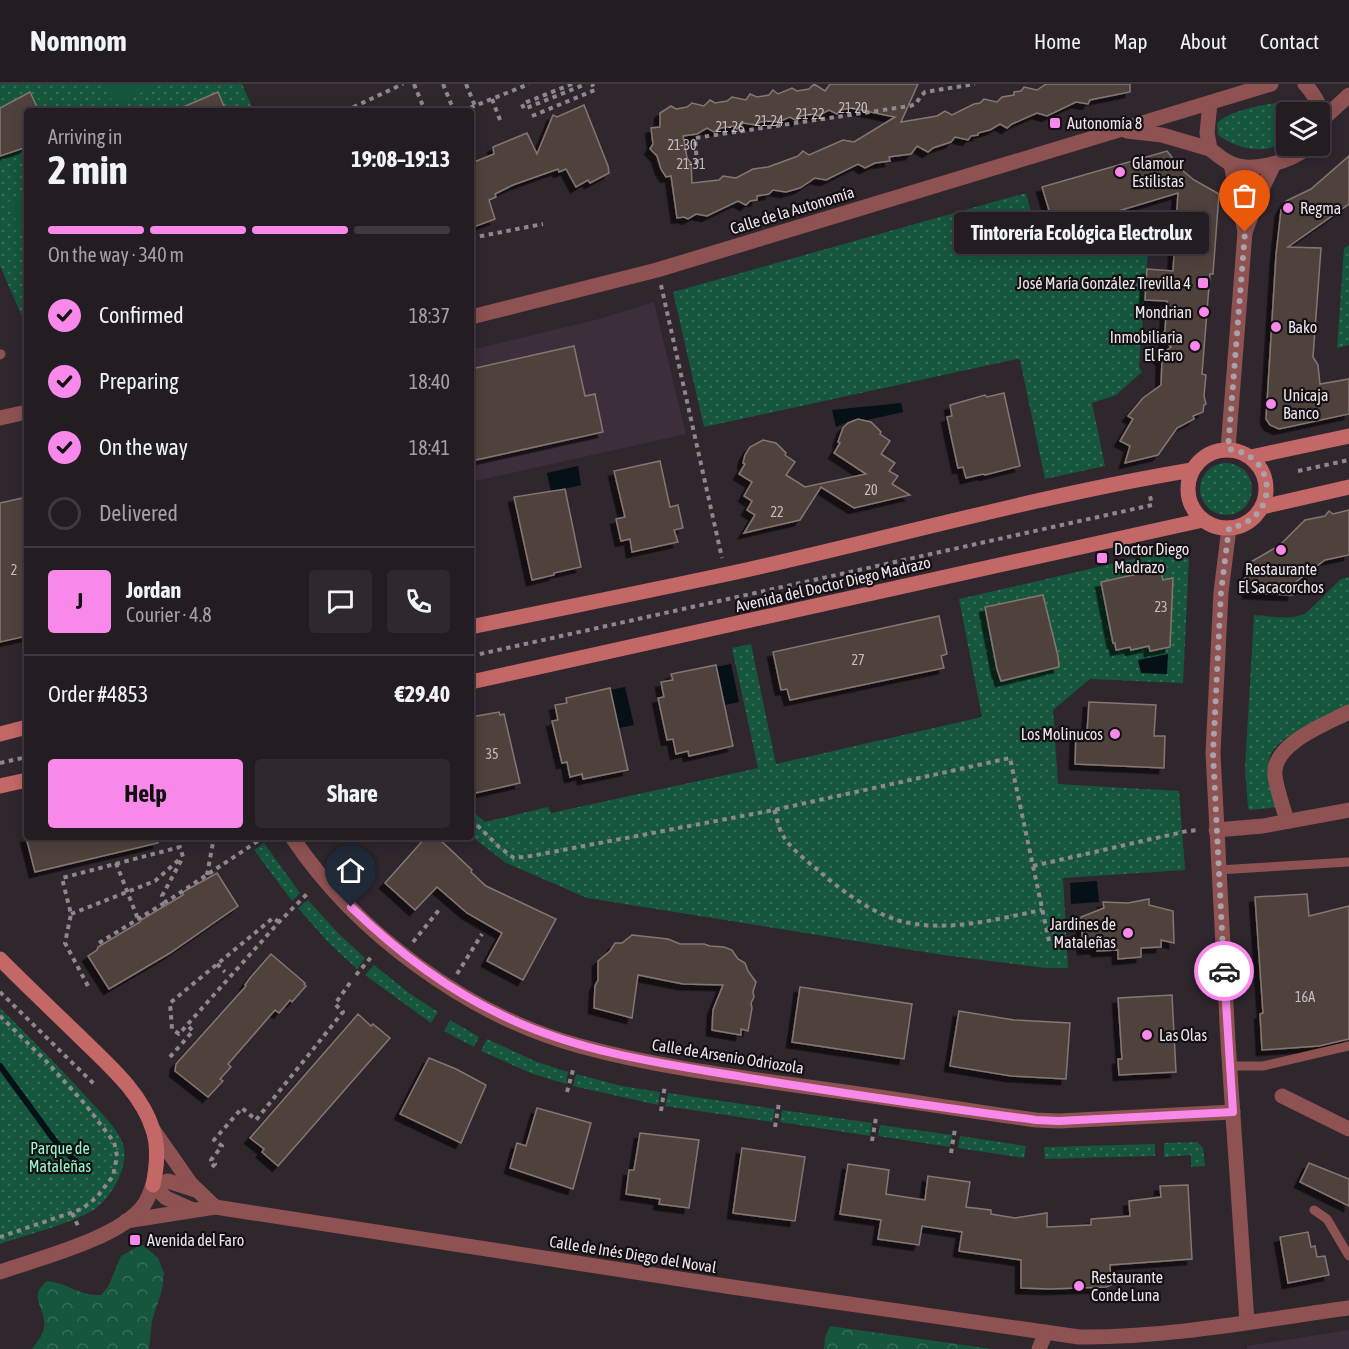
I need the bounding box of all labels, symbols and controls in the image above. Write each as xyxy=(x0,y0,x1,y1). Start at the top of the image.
text: Nomnom xyxy=(30,25,127,57)
text: Home xyxy=(1034,29,1081,53)
text: Map xyxy=(1114,29,1148,53)
text: About xyxy=(1181,29,1227,53)
text: Contact xyxy=(1260,29,1319,53)
house number: 21-20 xyxy=(838,100,868,116)
map controls xyxy=(1276,102,1330,156)
button: layers xyxy=(1276,102,1330,156)
house number: 21-22 xyxy=(795,106,825,122)
house number: 21-24 xyxy=(754,113,784,129)
place label: Autonomía 8 xyxy=(1067,114,1142,132)
marker: Autonomía 8 xyxy=(1048,116,1062,130)
house number: 21-26 xyxy=(715,119,745,135)
text: Arriving in xyxy=(48,125,122,148)
house number: 21-30 xyxy=(667,137,697,153)
text: 19:08–19:13 xyxy=(351,146,450,172)
text: 2 min xyxy=(48,148,128,192)
place label: Glamour Estilistas xyxy=(1132,154,1184,190)
house number: 21-31 xyxy=(676,156,706,172)
marker: Glamour Estilistas xyxy=(1113,165,1127,179)
pin xyxy=(1219,170,1270,232)
icon: bag xyxy=(1228,179,1261,212)
street label: Calle de la Autonomía xyxy=(728,183,856,237)
place label: Regma xyxy=(1300,199,1341,218)
marker: Regma xyxy=(1281,201,1295,215)
callout: Tintorería Ecológica Electrolux xyxy=(954,211,1209,253)
text: Tintorería Ecológica Electrolux xyxy=(971,221,1192,244)
text: On the way · 340 m xyxy=(48,243,184,266)
place label: José María González Trevilla 4 xyxy=(1017,274,1191,292)
marker: José María González Trevilla 4 xyxy=(1196,276,1210,290)
icon: check xyxy=(48,299,81,332)
text: Confirmed xyxy=(99,302,184,328)
place label: Mondrian xyxy=(1135,303,1192,321)
text: 18:37 xyxy=(409,304,450,327)
marker: Mondrian xyxy=(1197,305,1211,319)
place label: Bako xyxy=(1288,318,1317,336)
marker: Bako xyxy=(1269,320,1283,334)
place label: Inmobiliaria El Faro xyxy=(1110,328,1183,364)
marker: Inmobiliaria El Faro xyxy=(1188,339,1202,353)
icon: check xyxy=(48,365,81,398)
text: Preparing xyxy=(99,368,179,394)
text: 18:40 xyxy=(409,370,450,393)
place label: Unicaja Banco xyxy=(1283,386,1328,422)
marker: Unicaja Banco xyxy=(1264,397,1278,411)
icon: check xyxy=(48,431,81,464)
text: On the way xyxy=(99,434,188,460)
text: 18:41 xyxy=(409,436,450,459)
house number: 20 xyxy=(864,482,878,498)
text: Delivered xyxy=(99,500,178,526)
house number: 22 xyxy=(770,504,784,520)
place label: Doctor Diego Madrazo xyxy=(1114,540,1189,576)
marker: Restaurante El Sacacorchos xyxy=(1274,543,1288,557)
marker: Doctor Diego Madrazo xyxy=(1095,551,1109,565)
street label: Avenida del Doctor Diego Madrazo xyxy=(734,553,933,616)
place label: Restaurante El Sacacorchos xyxy=(1238,560,1324,596)
house number: 2 xyxy=(11,562,17,578)
button: chat xyxy=(309,570,372,633)
button: phone xyxy=(387,570,450,633)
text: Jordan xyxy=(126,577,181,603)
text: J xyxy=(76,588,83,614)
house number: 23 xyxy=(1154,599,1168,615)
text: Courier · 4.8 xyxy=(126,603,212,626)
house number: 27 xyxy=(851,652,865,668)
text: Order #4853 xyxy=(48,681,148,707)
text: €29.40 xyxy=(395,681,450,707)
place label: Los Molinucos xyxy=(1021,725,1103,743)
marker: Los Molinucos xyxy=(1108,727,1122,741)
house number: 35 xyxy=(485,746,499,762)
button: Help xyxy=(48,759,243,828)
button: Share xyxy=(255,759,450,828)
pin xyxy=(325,845,376,907)
icon: home xyxy=(334,854,367,887)
place label: Jardines de Mataleñas xyxy=(1050,915,1116,951)
marker: Jardines de Mataleñas xyxy=(1121,926,1135,940)
courier xyxy=(1194,941,1254,1001)
icon: car xyxy=(1208,955,1241,988)
house number: 16A xyxy=(1295,989,1315,1005)
place label: Las Olas xyxy=(1159,1026,1207,1044)
marker: Las Olas xyxy=(1140,1028,1154,1042)
street label: Calle de Arsenio Odriozola xyxy=(651,1035,805,1077)
park label: Parque de Mataleñas xyxy=(29,1139,92,1175)
place label: Avenida del Faro xyxy=(147,1231,244,1249)
street label: Calle de Inés Diego del Noval xyxy=(548,1232,718,1277)
marker: Avenida del Faro xyxy=(128,1233,142,1247)
place label: Restaurante Conde Luna xyxy=(1091,1268,1163,1304)
marker: Restaurante Conde Luna xyxy=(1072,1279,1086,1293)

